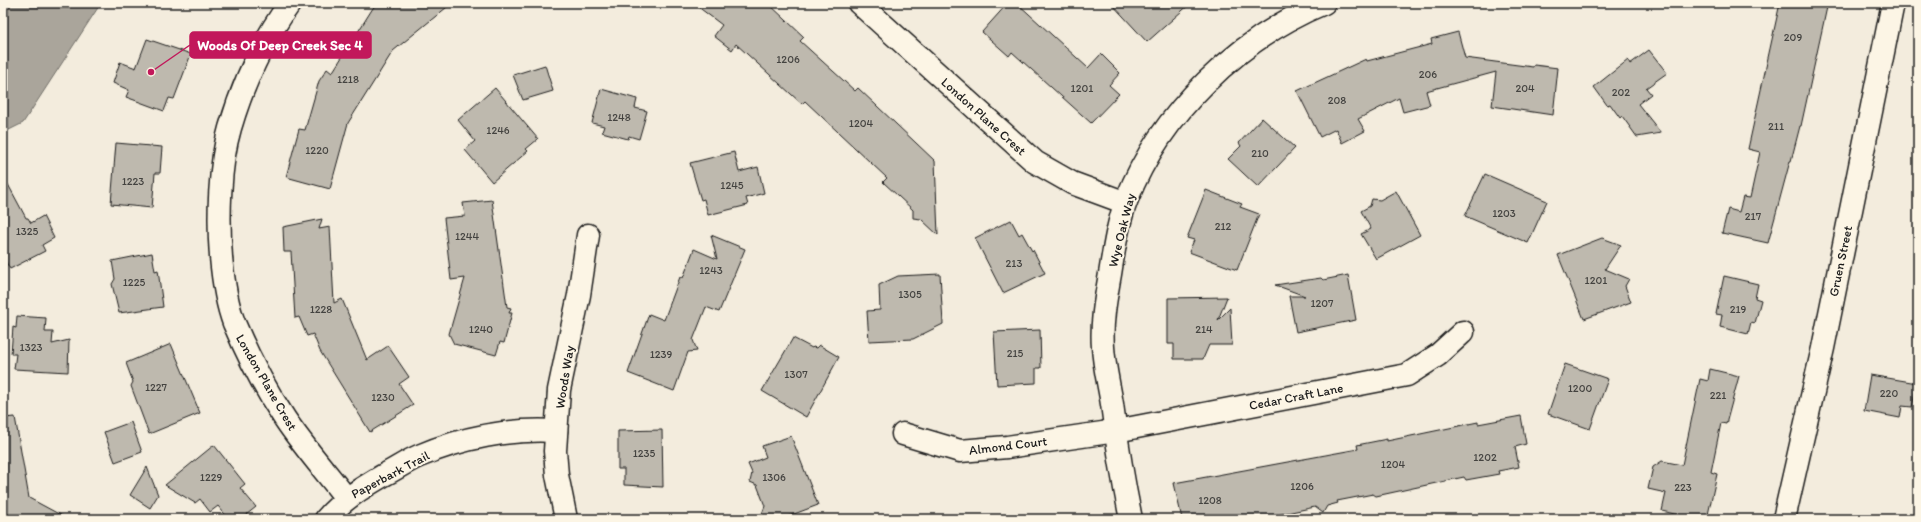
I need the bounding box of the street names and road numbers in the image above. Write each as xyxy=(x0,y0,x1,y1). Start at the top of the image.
street label: London Plane Crest xyxy=(938,74,1029,158)
street label: Wye Oak Way xyxy=(1105,192,1138,269)
street label: Gruen Street xyxy=(1826,224,1855,298)
street label: London Plane Crest xyxy=(233,331,300,433)
street label: Woods Way xyxy=(552,344,577,410)
street label: Cedar Craft Lane xyxy=(1248,380,1344,413)
street label: Almond Court xyxy=(968,433,1048,458)
street label: Paperbark Trail xyxy=(349,447,432,501)

